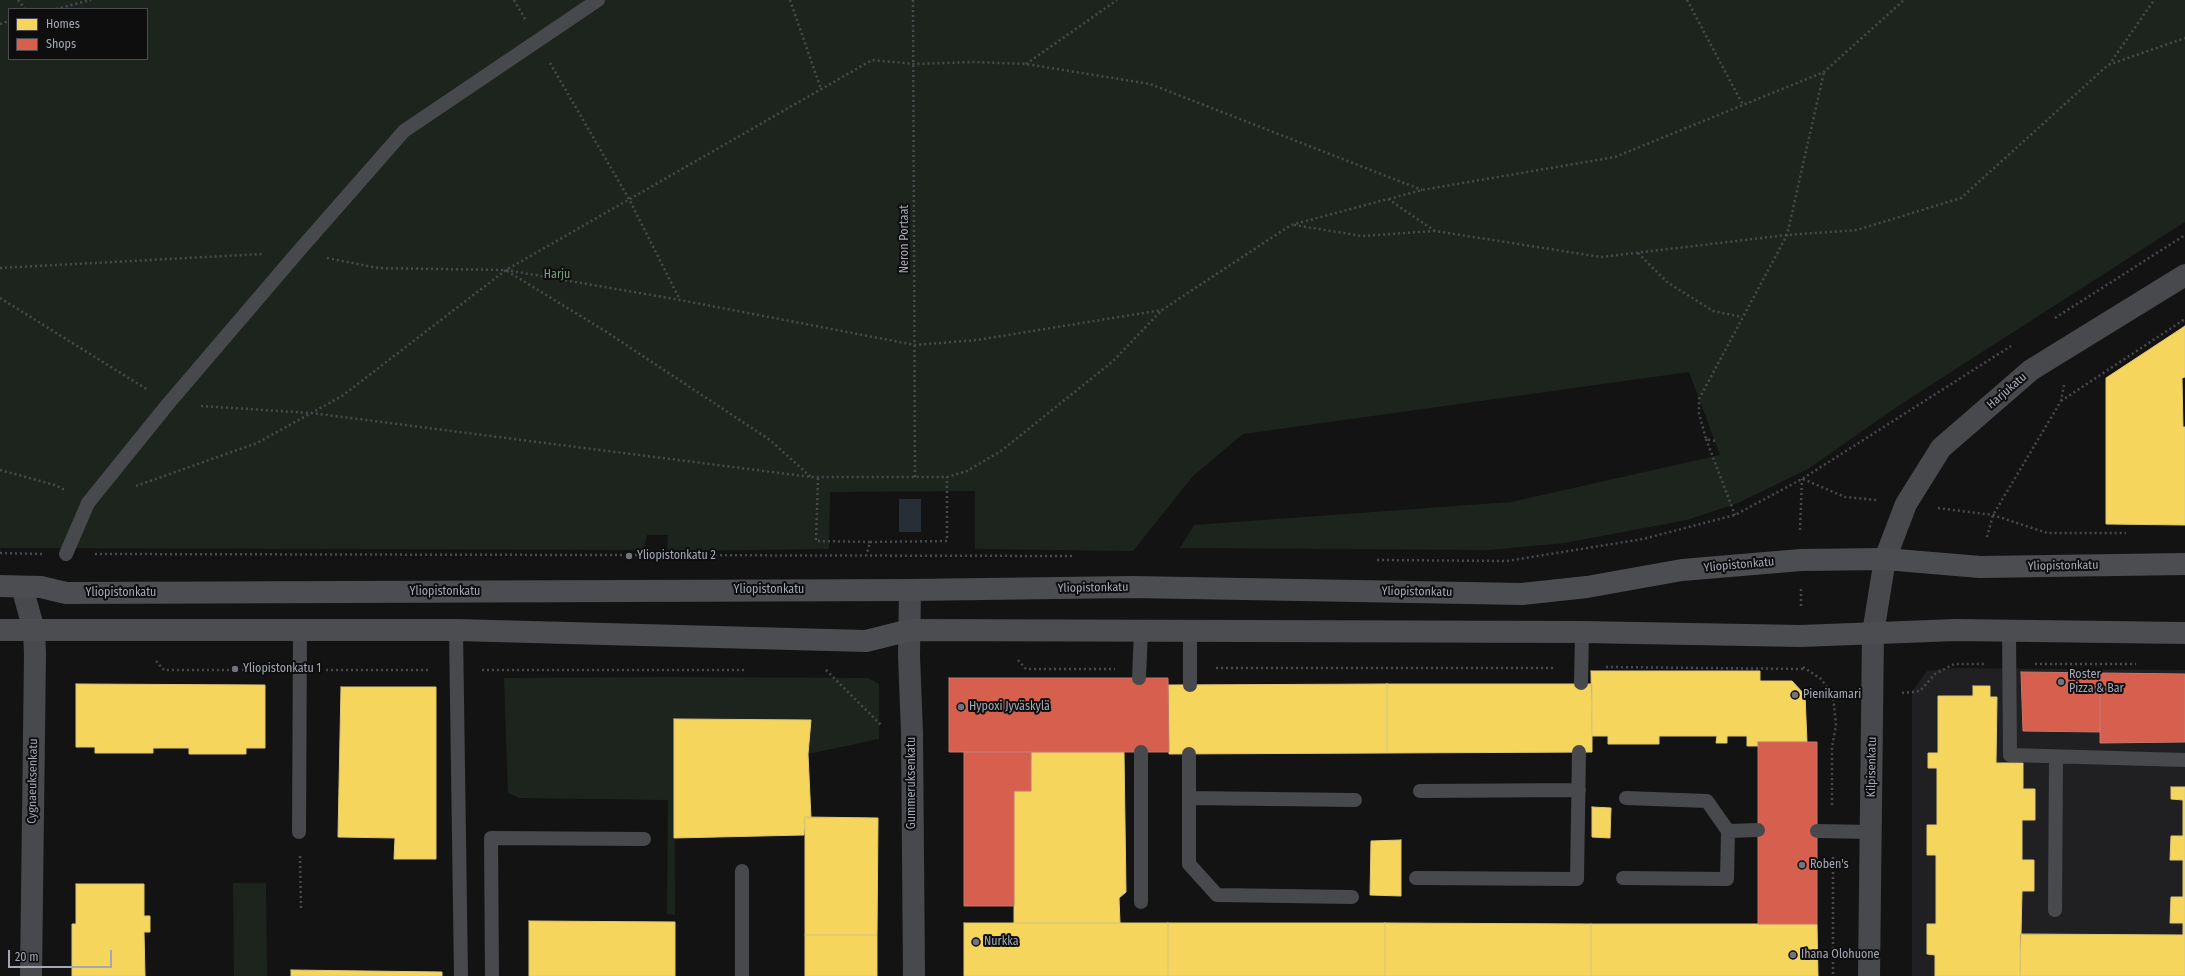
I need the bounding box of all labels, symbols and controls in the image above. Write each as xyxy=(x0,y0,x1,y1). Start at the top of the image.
legend xyxy=(8,8,148,60)
text: Homes xyxy=(46,17,80,31)
text: Shops xyxy=(46,37,76,51)
street label: Neron Portaat xyxy=(898,205,912,273)
park label: Harju xyxy=(544,268,570,282)
street label: Harjukatu xyxy=(1984,370,2030,412)
place label: Yliopistonkatu 2 xyxy=(637,549,716,563)
marker: Yliopistonkatu 2 xyxy=(624,551,634,561)
street label: Yliopistonkatu xyxy=(1703,555,1775,575)
street label: Yliopistonkatu xyxy=(2027,558,2099,574)
street label: Yliopistonkatu xyxy=(1057,580,1129,596)
street label: Yliopistonkatu xyxy=(734,583,804,597)
street label: Yliopistonkatu xyxy=(1381,584,1453,600)
street label: Yliopistonkatu xyxy=(410,585,480,599)
street label: Yliopistonkatu xyxy=(86,586,156,600)
place label: Yliopistonkatu 1 xyxy=(243,662,321,676)
marker: Yliopistonkatu 1 xyxy=(230,664,240,674)
place label: Roster Pizza & Bar xyxy=(2069,668,2124,696)
marker: Roster Pizza & Bar xyxy=(2056,677,2066,687)
place label: Pienikamari xyxy=(1803,688,1861,702)
marker: Pienikamari xyxy=(1790,690,1800,700)
place label: Hypoxi Jyväskylä xyxy=(969,700,1050,714)
marker: Hypoxi Jyväskylä xyxy=(956,702,966,712)
street label: Kilpisenkatu xyxy=(1864,736,1880,798)
street label: Gummeruksenkatu xyxy=(905,737,919,829)
street label: Cygnaeuksenkatu xyxy=(25,738,41,824)
place label: Roben's xyxy=(1810,858,1849,872)
marker: Roben's xyxy=(1797,860,1807,870)
place label: Nurkka xyxy=(984,935,1019,949)
marker: Nurkka xyxy=(971,937,981,947)
scale bar xyxy=(10,942,114,968)
place label: Ihana Olohuone xyxy=(1801,948,1879,962)
text: 20 m xyxy=(15,950,39,964)
marker: Ihana Olohuone xyxy=(1788,950,1798,960)

